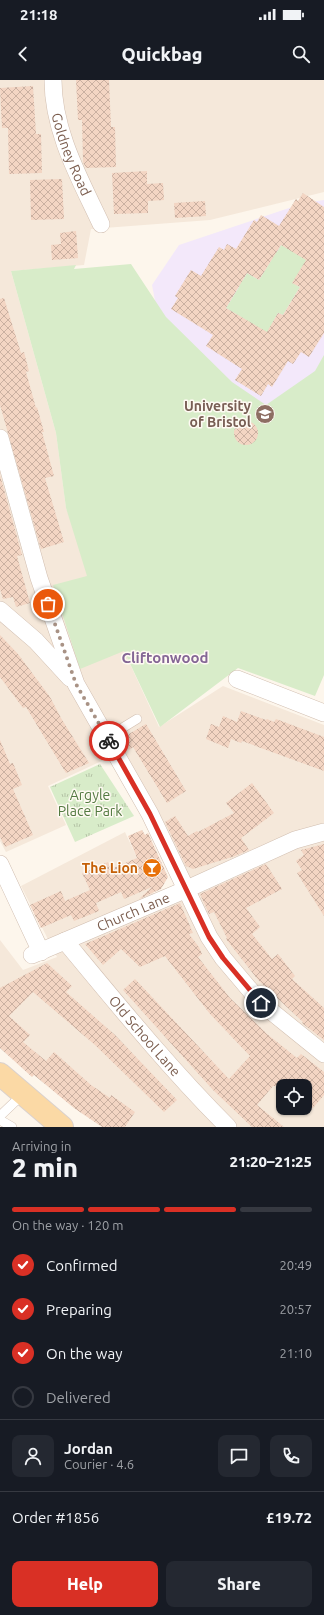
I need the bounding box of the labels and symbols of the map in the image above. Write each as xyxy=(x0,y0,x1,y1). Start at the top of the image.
street label: Goldney Road xyxy=(49,111,94,198)
place label: University of Bristol xyxy=(184,398,252,430)
school or university icon: University of Bristol xyxy=(254,403,276,425)
pin xyxy=(31,587,65,621)
district label: Cliftonwood xyxy=(121,649,209,666)
courier xyxy=(89,721,129,761)
park label: Argyle Place Park xyxy=(58,787,122,819)
bar icon: The Lion xyxy=(141,857,163,879)
place label: The Lion xyxy=(82,860,138,876)
street label: Church Lane xyxy=(94,889,172,934)
pin xyxy=(244,986,278,1020)
street label: Old School Lane xyxy=(106,992,184,1079)

